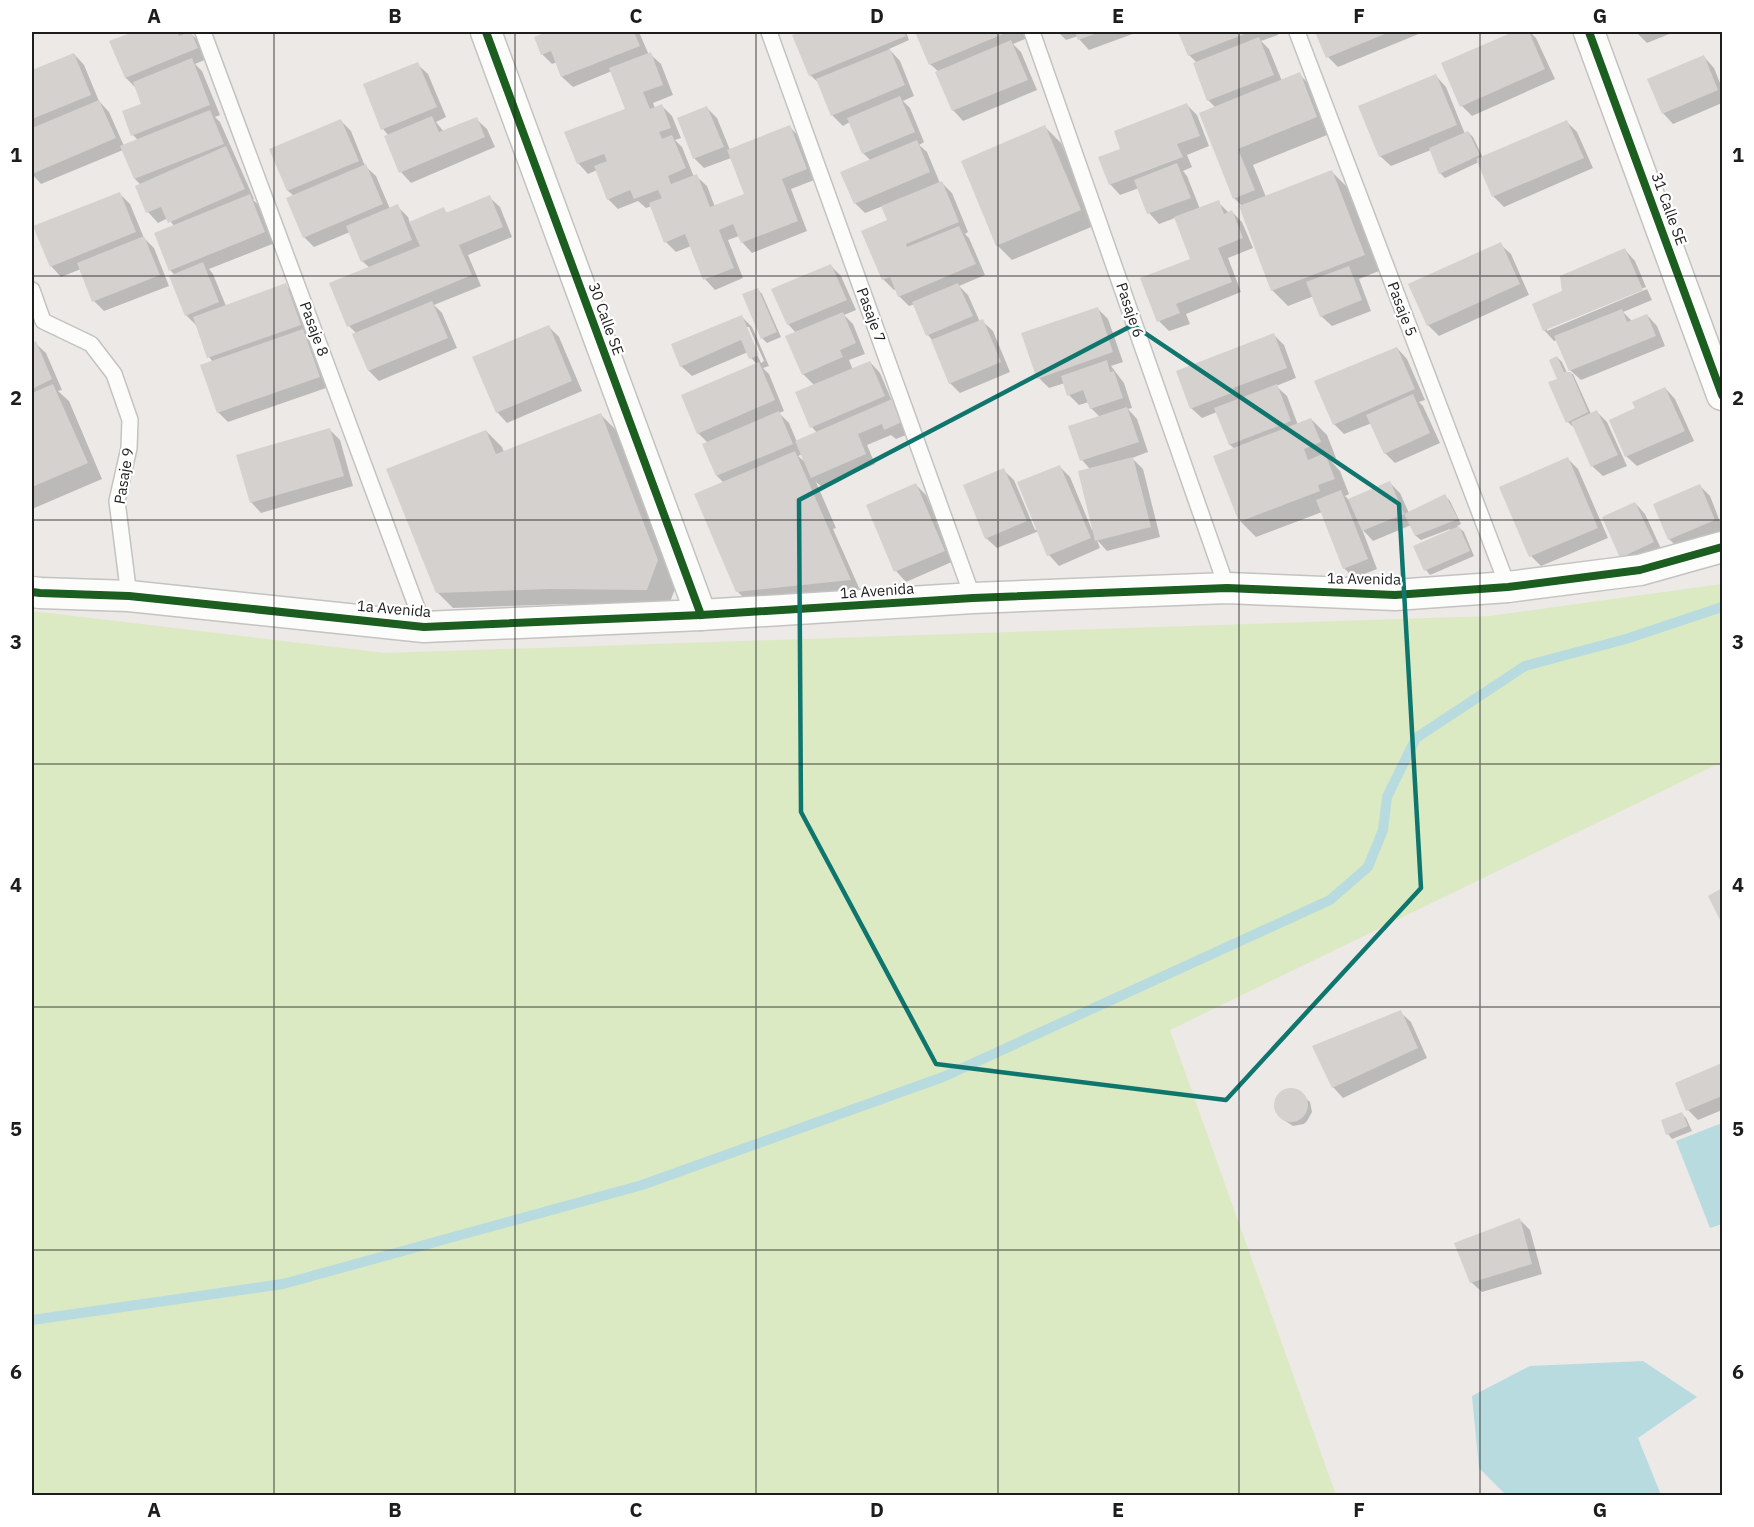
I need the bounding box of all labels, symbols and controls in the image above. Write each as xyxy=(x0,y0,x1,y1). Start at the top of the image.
text: A xyxy=(147,2,161,29)
text: B xyxy=(388,2,402,29)
text: C xyxy=(629,2,643,29)
text: D xyxy=(870,2,884,29)
text: E xyxy=(1112,2,1124,29)
text: F xyxy=(1353,2,1365,29)
text: G xyxy=(1593,2,1607,29)
text: 1 xyxy=(10,141,22,168)
text: 1 xyxy=(1732,141,1744,168)
street label: 31 Calle SE xyxy=(1648,170,1691,248)
street label: Pasaje 5 xyxy=(1383,279,1422,339)
street label: 30 Calle SE xyxy=(585,280,628,358)
street label: Pasaje 6 xyxy=(1112,280,1149,340)
street label: Pasaje 7 xyxy=(853,285,890,345)
street label: Pasaje 8 xyxy=(296,299,333,359)
text: 2 xyxy=(10,384,22,411)
text: 2 xyxy=(1732,384,1744,411)
street label: Pasaje 9 xyxy=(110,446,137,505)
street label: 1a Avenida xyxy=(1327,568,1401,589)
street label: 1a Avenida xyxy=(839,578,915,603)
street label: 1a Avenida xyxy=(356,596,432,621)
text: 3 xyxy=(10,628,22,655)
text: 3 xyxy=(1732,628,1744,655)
text: 4 xyxy=(10,871,22,898)
text: 4 xyxy=(1732,871,1744,898)
text: 5 xyxy=(10,1115,22,1142)
text: 5 xyxy=(1732,1115,1744,1142)
text: 6 xyxy=(10,1358,22,1385)
text: 6 xyxy=(1732,1358,1744,1385)
text: A xyxy=(147,1496,161,1523)
text: B xyxy=(388,1496,402,1523)
text: C xyxy=(629,1496,643,1523)
text: D xyxy=(870,1496,884,1523)
text: E xyxy=(1112,1496,1124,1523)
text: F xyxy=(1353,1496,1365,1523)
text: G xyxy=(1593,1496,1607,1523)

